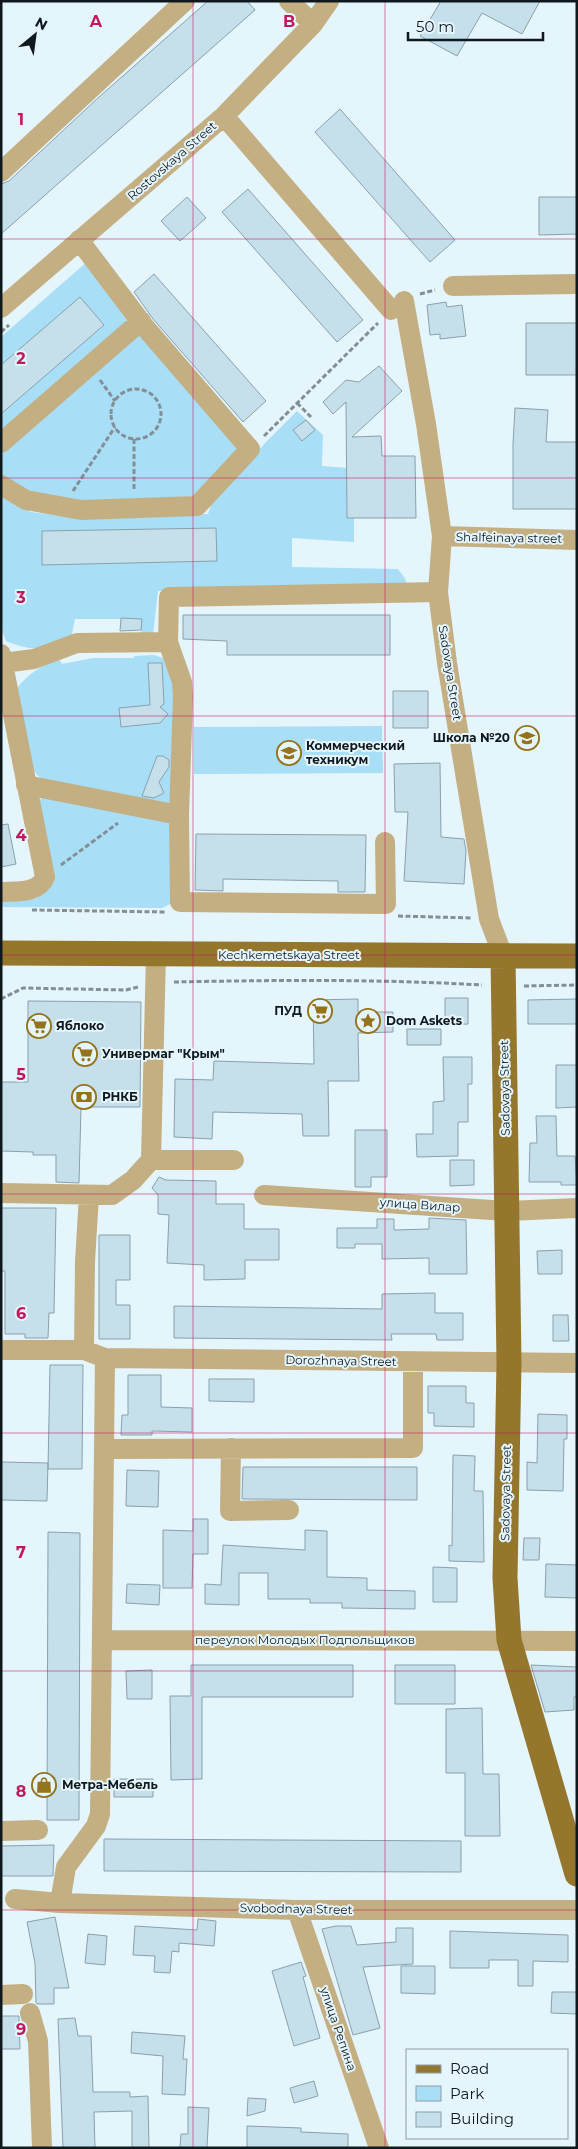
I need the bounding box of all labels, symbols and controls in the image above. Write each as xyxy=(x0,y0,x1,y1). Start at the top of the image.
north arrow xyxy=(10,10,60,60)
scale bar xyxy=(408,10,543,42)
text: A xyxy=(89,12,103,31)
text: B xyxy=(283,12,295,31)
text: N xyxy=(32,13,51,34)
text: 50 m xyxy=(416,17,454,36)
text: 1 xyxy=(18,110,24,129)
street label: Rostovskaya Street xyxy=(124,118,219,203)
text: 2 xyxy=(16,349,26,368)
street label: Shalfeinaya street xyxy=(456,529,562,546)
text: 3 xyxy=(15,588,26,607)
street label: Sadovaya Street xyxy=(436,624,465,722)
school or university icon: Школа №20 xyxy=(514,725,540,751)
place label: Школа №20 xyxy=(433,730,510,745)
place label: Коммерческий техникум xyxy=(306,738,405,767)
school or university icon: Коммерческий техникум xyxy=(276,740,302,766)
text: 4 xyxy=(15,826,27,845)
street label: Kechkemetskaya Street xyxy=(218,947,360,962)
supermarket icon: ПУД xyxy=(307,998,333,1024)
place label: ПУД xyxy=(274,1003,302,1018)
place icon: Dom Askets xyxy=(355,1008,381,1034)
supermarket icon: Яблоко xyxy=(26,1013,52,1039)
place label: Dom Askets xyxy=(386,1013,463,1028)
place label: Яблоко xyxy=(56,1018,104,1033)
street label: Sadovaya Street xyxy=(496,1040,513,1136)
supermarket icon: Универмаг "Крым" xyxy=(72,1041,98,1067)
place label: Универмаг "Крым" xyxy=(102,1046,225,1061)
text: 5 xyxy=(16,1065,26,1084)
bank icon: РНКБ xyxy=(71,1084,97,1110)
place label: РНКБ xyxy=(102,1089,138,1104)
street label: улица Вилар xyxy=(378,1194,461,1215)
text: 6 xyxy=(16,1304,26,1323)
street label: Dorozhnaya Street xyxy=(285,1352,397,1369)
street label: Sadovaya Street xyxy=(497,1445,514,1541)
text: 7 xyxy=(16,1543,26,1562)
street label: переулок Молодых Подпольщиков xyxy=(195,1632,415,1647)
shop icon: Метра-Мебель xyxy=(31,1772,57,1798)
place label: Метра-Мебель xyxy=(62,1777,158,1792)
text: 8 xyxy=(16,1782,26,1801)
street label: Svobodnaya Street xyxy=(240,1900,353,1917)
street label: улица Репина xyxy=(317,1984,360,2073)
text: 9 xyxy=(16,2020,26,2039)
legend xyxy=(406,2049,568,2139)
text: Road xyxy=(450,2059,489,2078)
text: Park xyxy=(450,2084,484,2103)
text: Building xyxy=(450,2109,514,2128)

